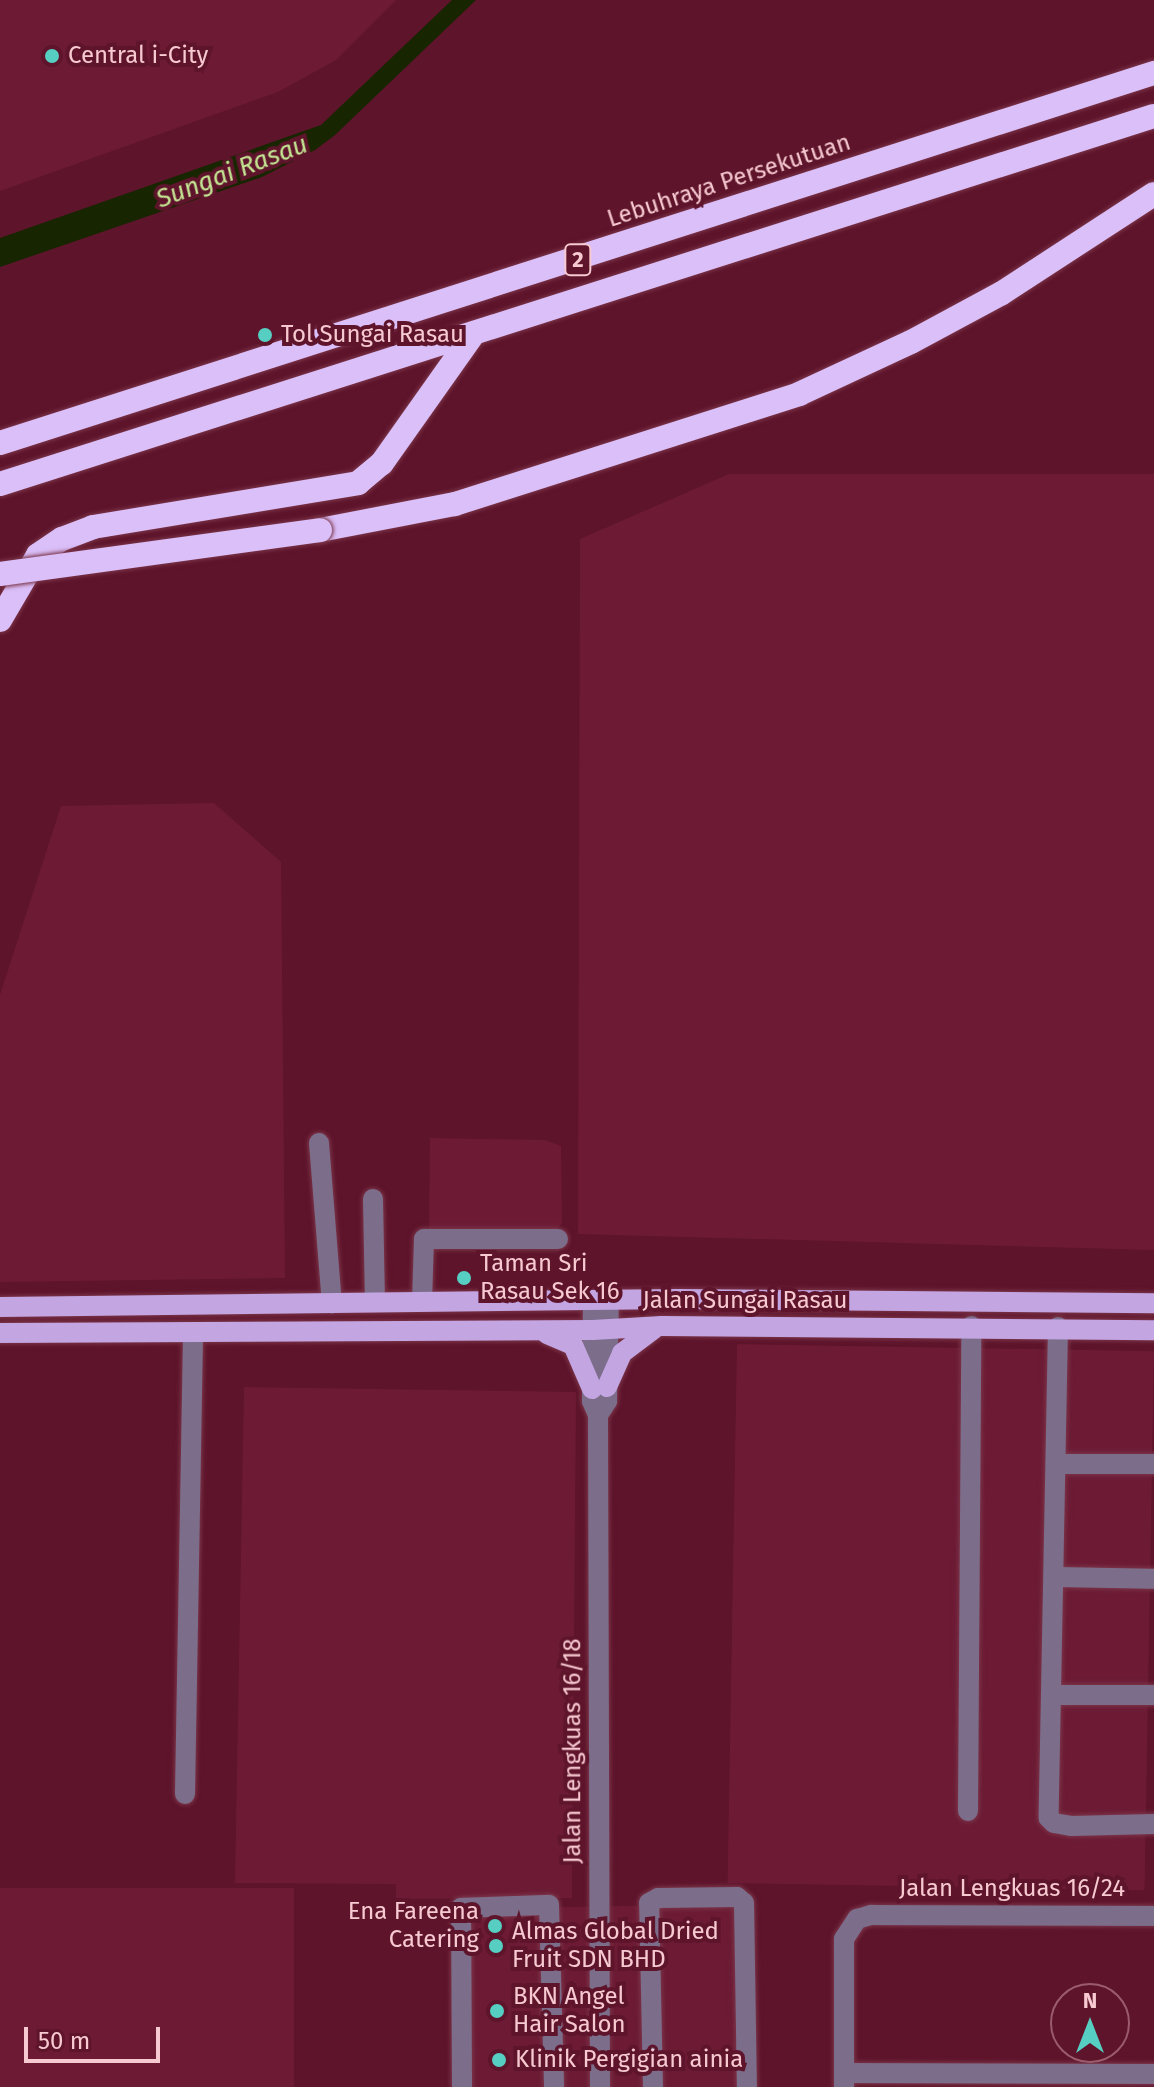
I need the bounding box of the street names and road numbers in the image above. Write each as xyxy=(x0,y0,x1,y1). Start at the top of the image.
street label: Lebuhraya Persekutuan xyxy=(604,128,854,234)
road number: 2 xyxy=(564,242,592,278)
street label: Jalan Sungai Rasau xyxy=(643,1287,847,1315)
street label: Jalan Lengkuas 16/18 xyxy=(559,1638,587,1864)
street label: Jalan Lengkuas 16/24 xyxy=(899,1875,1125,1903)

